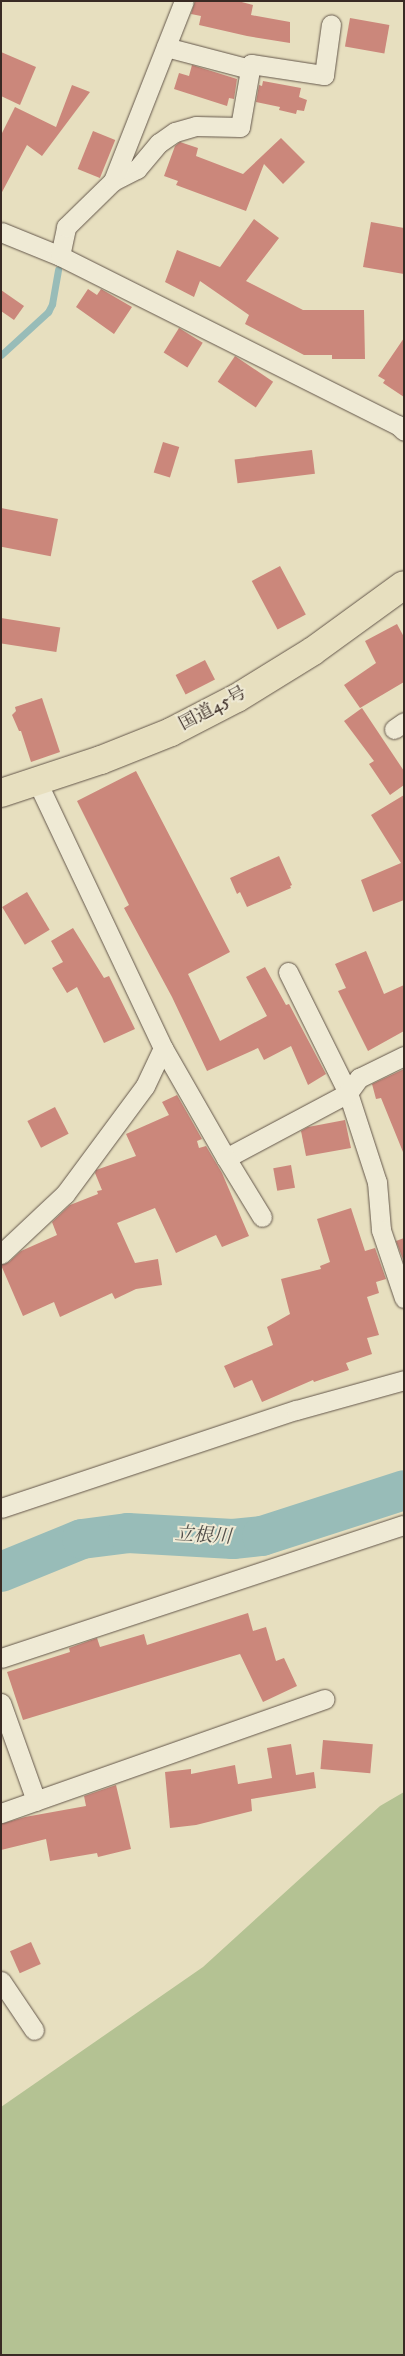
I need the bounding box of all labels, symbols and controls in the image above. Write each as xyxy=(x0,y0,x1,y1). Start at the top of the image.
street label: 国道45号 xyxy=(176,682,250,736)
water label: 立根川 xyxy=(174,1523,232,1549)

